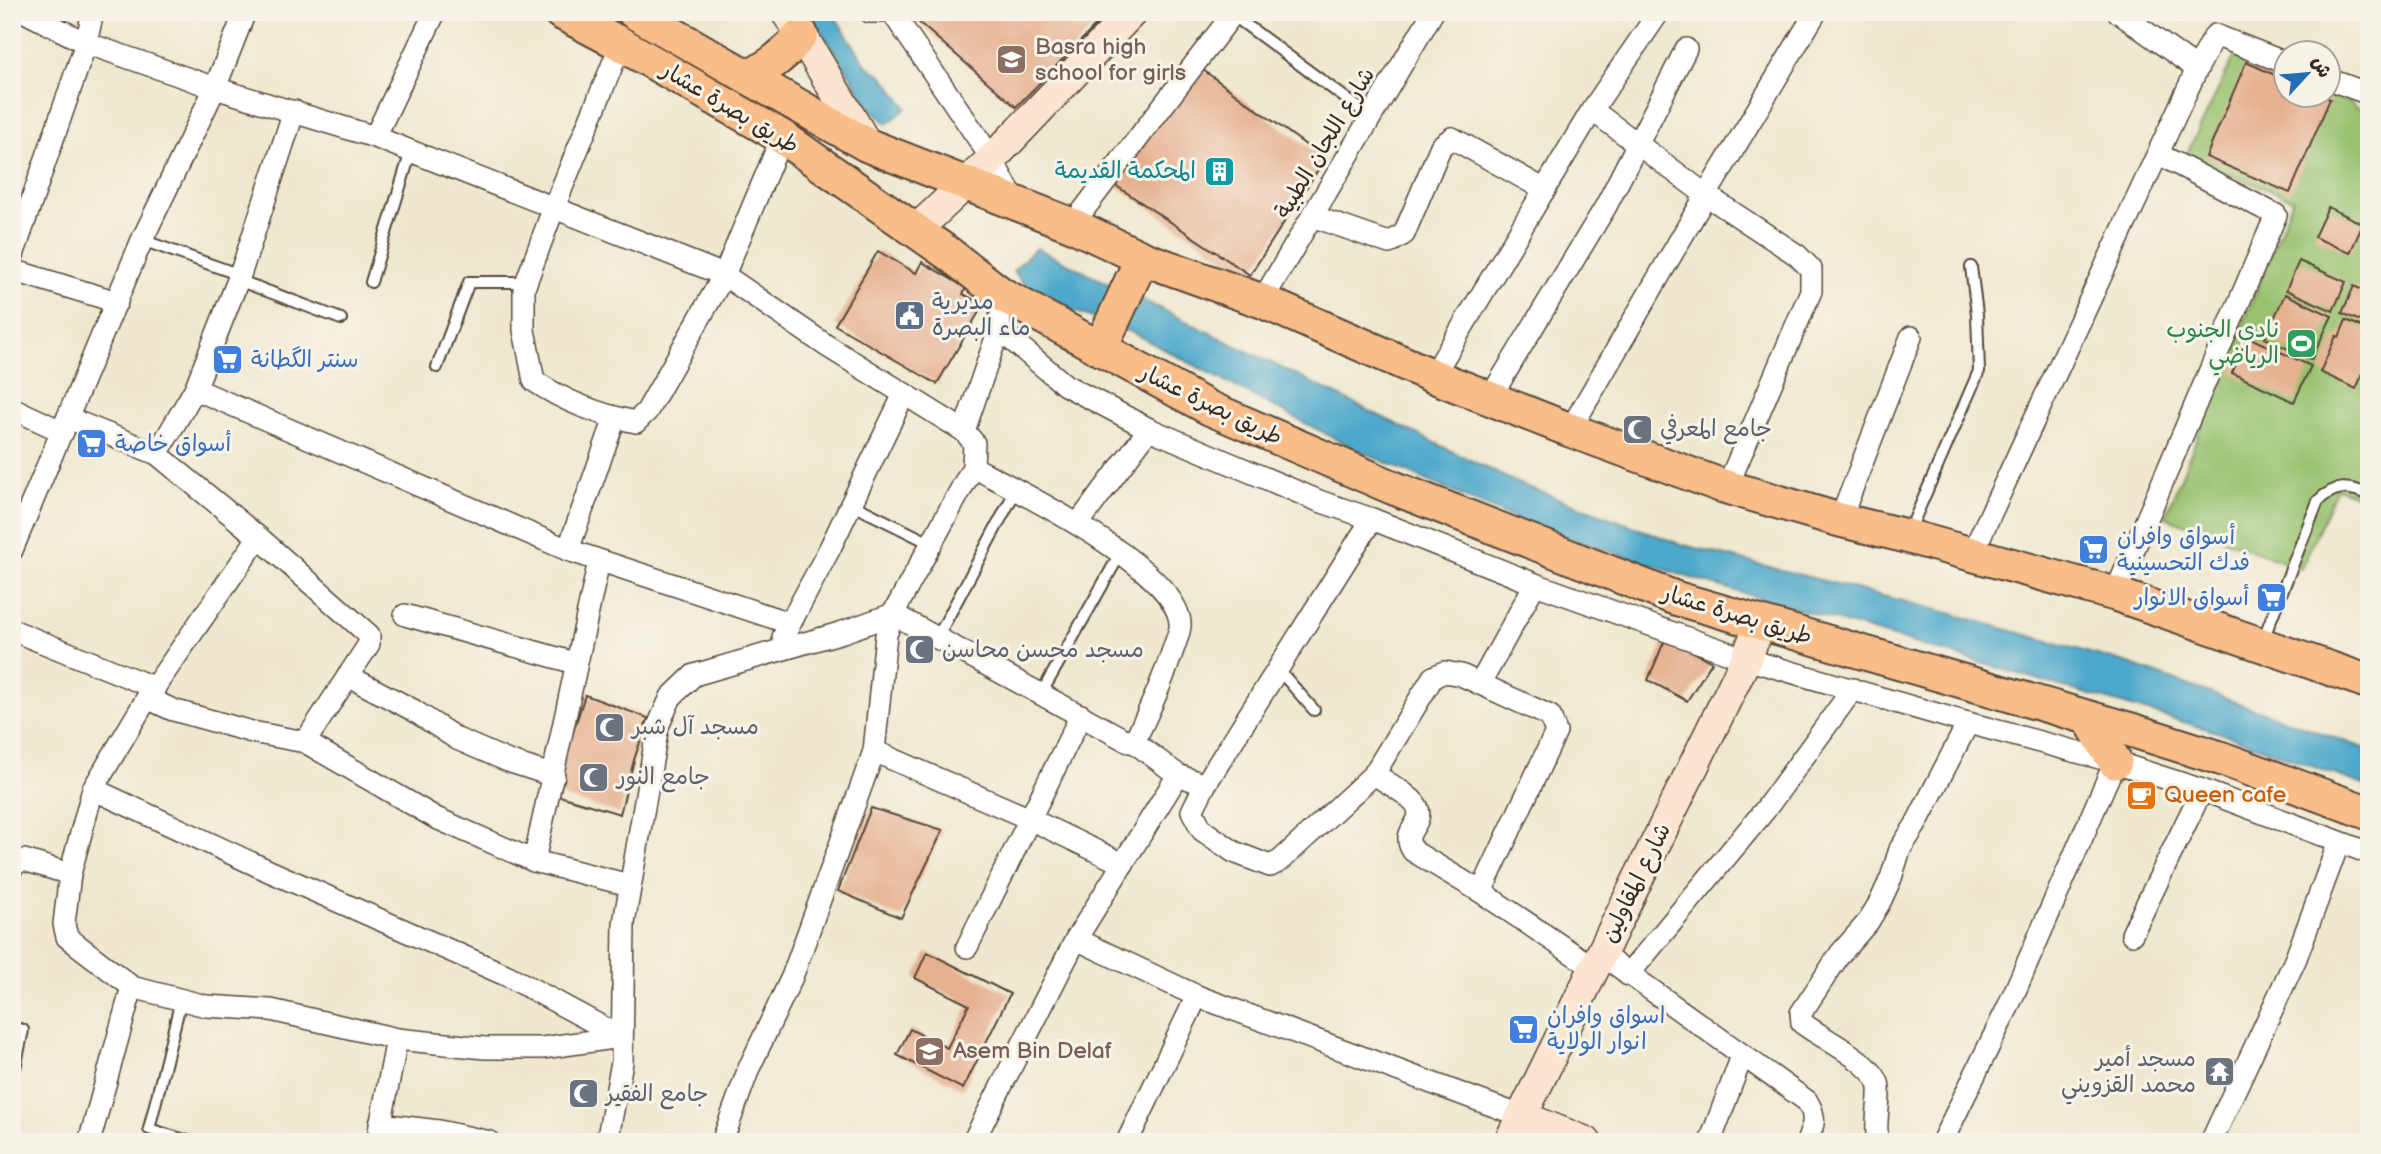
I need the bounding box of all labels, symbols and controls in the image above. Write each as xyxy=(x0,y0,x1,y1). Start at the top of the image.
place label: Basra high school for girls xyxy=(1035,33,1186,87)
north arrow xyxy=(2272,38,2342,108)
school or university icon: Basra high school for girls xyxy=(995,43,1029,77)
text: ش xyxy=(2306,53,2336,82)
street label: طريق بصرة عشار xyxy=(654,55,804,160)
street label: شارع اللجان الطبية xyxy=(1269,62,1382,224)
building icon: المحكمة القديمة xyxy=(1202,154,1236,188)
place label: المحكمة القديمة xyxy=(1055,157,1196,185)
place label: مديرية ماء البصرة xyxy=(932,288,1030,342)
public building icon: مديرية ماء البصرة xyxy=(892,298,926,332)
place label: نادي الجنوب الرياضي xyxy=(2166,316,2279,376)
sports icon: نادي الجنوب الرياضي xyxy=(2285,326,2319,360)
supermarket icon: سنتر الگطانة xyxy=(211,343,245,377)
place label: سنتر الگطانة xyxy=(251,346,359,374)
street label: طريق بصرة عشار xyxy=(1133,357,1287,452)
mosque icon: جامع المعرفي xyxy=(1620,412,1654,446)
place label: جامع المعرفي xyxy=(1660,414,1772,445)
supermarket icon: أسواق خاصة xyxy=(75,427,109,461)
place label: أسواق خاصة xyxy=(115,429,232,458)
place label: أسواق وافران فدك التحسينية xyxy=(2117,522,2250,577)
supermarket icon: أسواق وافران فدك التحسينية xyxy=(2077,533,2111,567)
street label: طريق بصرة عشار xyxy=(1657,578,1815,651)
supermarket icon: أسواق الانوار xyxy=(2255,581,2289,615)
place label: أسواق الانوار xyxy=(2133,583,2249,612)
mosque icon: مسجد محسن محاسن xyxy=(902,633,936,667)
place label: مسجد محسن محاسن xyxy=(942,636,1144,664)
mosque icon: مسجد آل شبر xyxy=(592,710,626,744)
place label: مسجد آل شبر xyxy=(630,713,759,741)
mosque icon: جامع النور xyxy=(577,760,611,794)
place label: جامع النور xyxy=(615,763,710,793)
cafe icon: Queen cafe xyxy=(2124,778,2158,812)
place label: Queen cafe xyxy=(2164,781,2286,809)
street label: شارع المقاولين xyxy=(1595,819,1678,948)
place label: اسواق وافران انوار الولاية xyxy=(1547,1002,1665,1056)
supermarket icon: اسواق وافران انوار الولاية xyxy=(1507,1012,1541,1046)
school or university icon: Asem Bin Delaf xyxy=(913,1034,947,1068)
place label: Asem Bin Delaf xyxy=(953,1037,1112,1065)
place label: مسجد أمير محمد القزويني xyxy=(2061,1044,2196,1105)
temple icon: مسجد أمير محمد القزويني xyxy=(2202,1055,2236,1089)
mosque icon: جامع الفقير xyxy=(566,1077,600,1111)
place label: جامع الفقير xyxy=(604,1080,709,1110)

